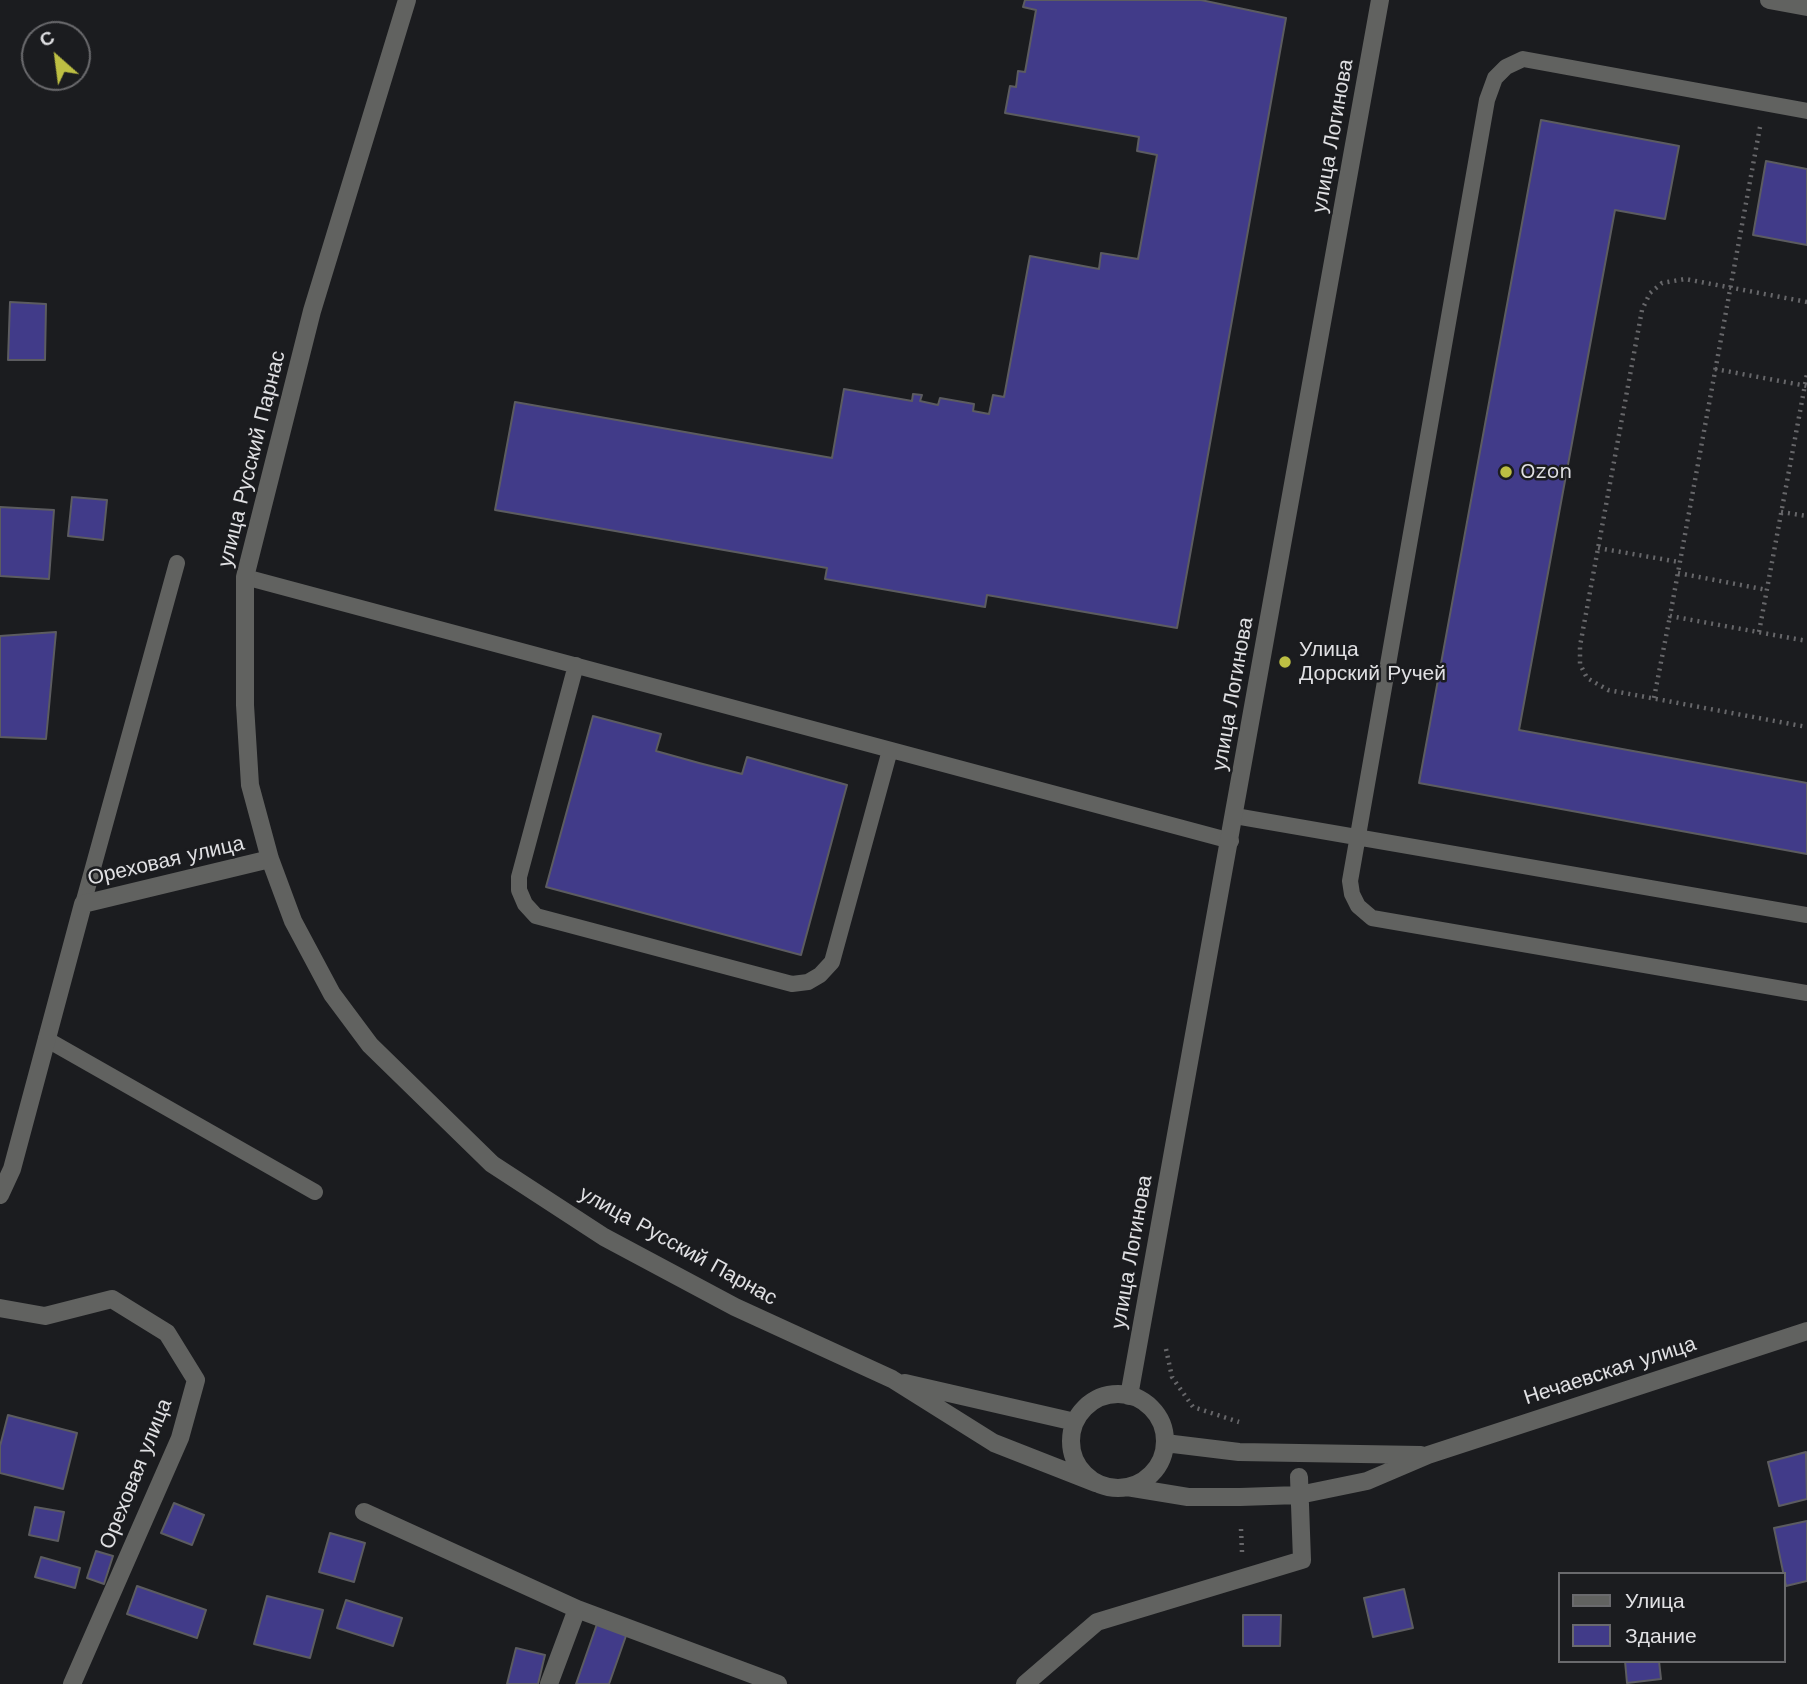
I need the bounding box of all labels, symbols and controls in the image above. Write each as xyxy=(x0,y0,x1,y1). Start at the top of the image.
north arrow xyxy=(21,21,91,91)
text: С xyxy=(35,25,58,52)
street label: улица Логинова xyxy=(1307,57,1359,215)
street label: улица Русский Парнас xyxy=(213,348,291,570)
place label: Ozon xyxy=(1520,459,1572,485)
marker: Ozon xyxy=(1498,464,1514,480)
street label: улица Логинова xyxy=(1207,615,1259,773)
place label: Улица Дорский Ручей xyxy=(1299,637,1446,687)
marker: Улица Дорский Ручей xyxy=(1277,654,1293,670)
street label: Ореховая улица xyxy=(85,831,247,891)
street label: улица Логинова xyxy=(1106,1173,1158,1331)
street label: улица Русский Парнас xyxy=(575,1181,781,1311)
street label: Нечаевская улица xyxy=(1521,1331,1699,1411)
street label: Ореховая улица xyxy=(94,1395,178,1553)
legend xyxy=(1559,1572,1786,1663)
text: Улица xyxy=(1625,1588,1685,1613)
text: Здание xyxy=(1625,1623,1697,1648)

